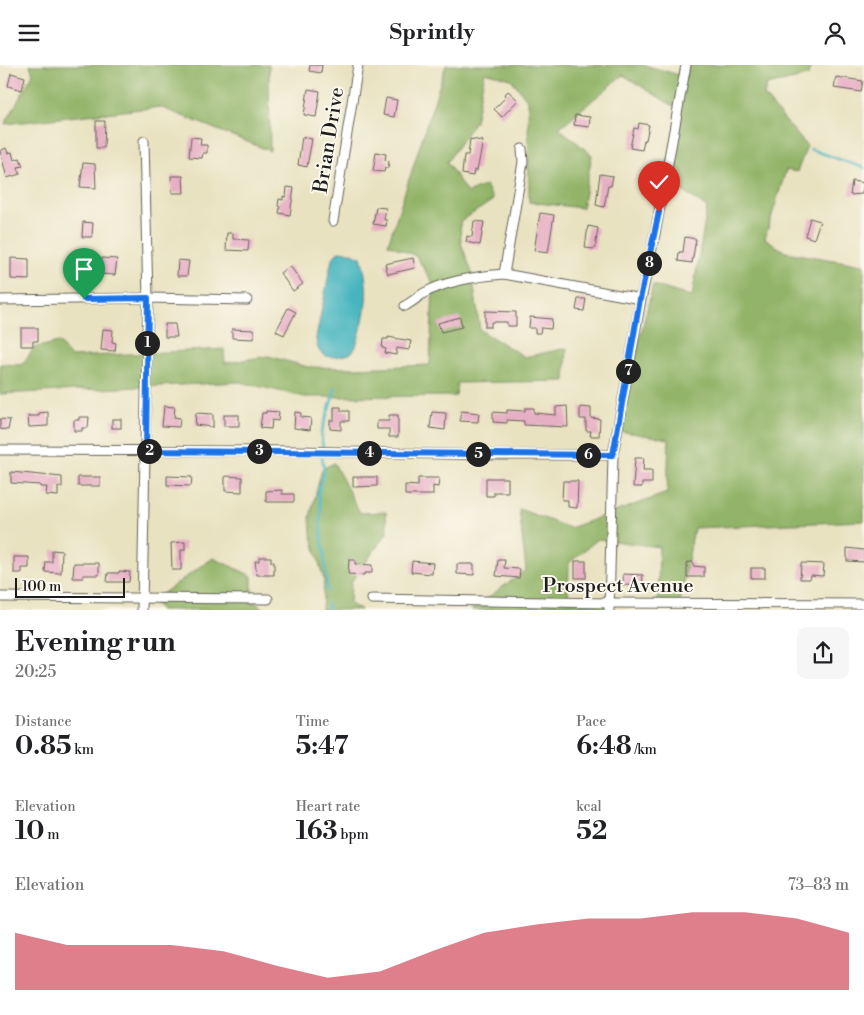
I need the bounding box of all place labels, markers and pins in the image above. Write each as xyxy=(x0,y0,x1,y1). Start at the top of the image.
pin xyxy=(638,161,680,212)
pin xyxy=(63,248,105,299)
pin: 8 xyxy=(636,251,662,275)
pin: 1 xyxy=(134,331,160,355)
pin: 7 xyxy=(616,359,640,383)
pin: 2 xyxy=(136,439,162,463)
pin: 3 xyxy=(246,439,272,463)
pin: 4 xyxy=(356,441,382,465)
pin: 5 xyxy=(466,441,490,467)
pin: 6 xyxy=(576,443,600,467)

